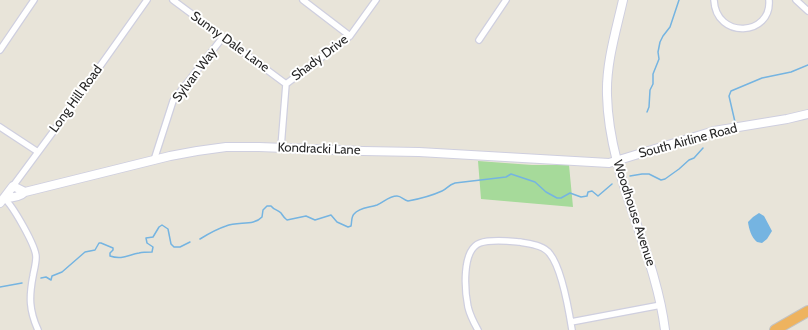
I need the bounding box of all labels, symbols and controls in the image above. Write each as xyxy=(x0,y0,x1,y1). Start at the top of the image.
street label: Sunny Dale Lane xyxy=(188,8,272,76)
street label: Shady Drive xyxy=(289,32,351,84)
street label: Sylvan Way xyxy=(170,45,220,105)
street label: Long Hill Road xyxy=(46,62,106,136)
street label: South Airline Road xyxy=(637,120,739,162)
street label: Kondracki Lane xyxy=(277,140,361,158)
street label: Woodhouse Avenue xyxy=(610,158,658,268)

